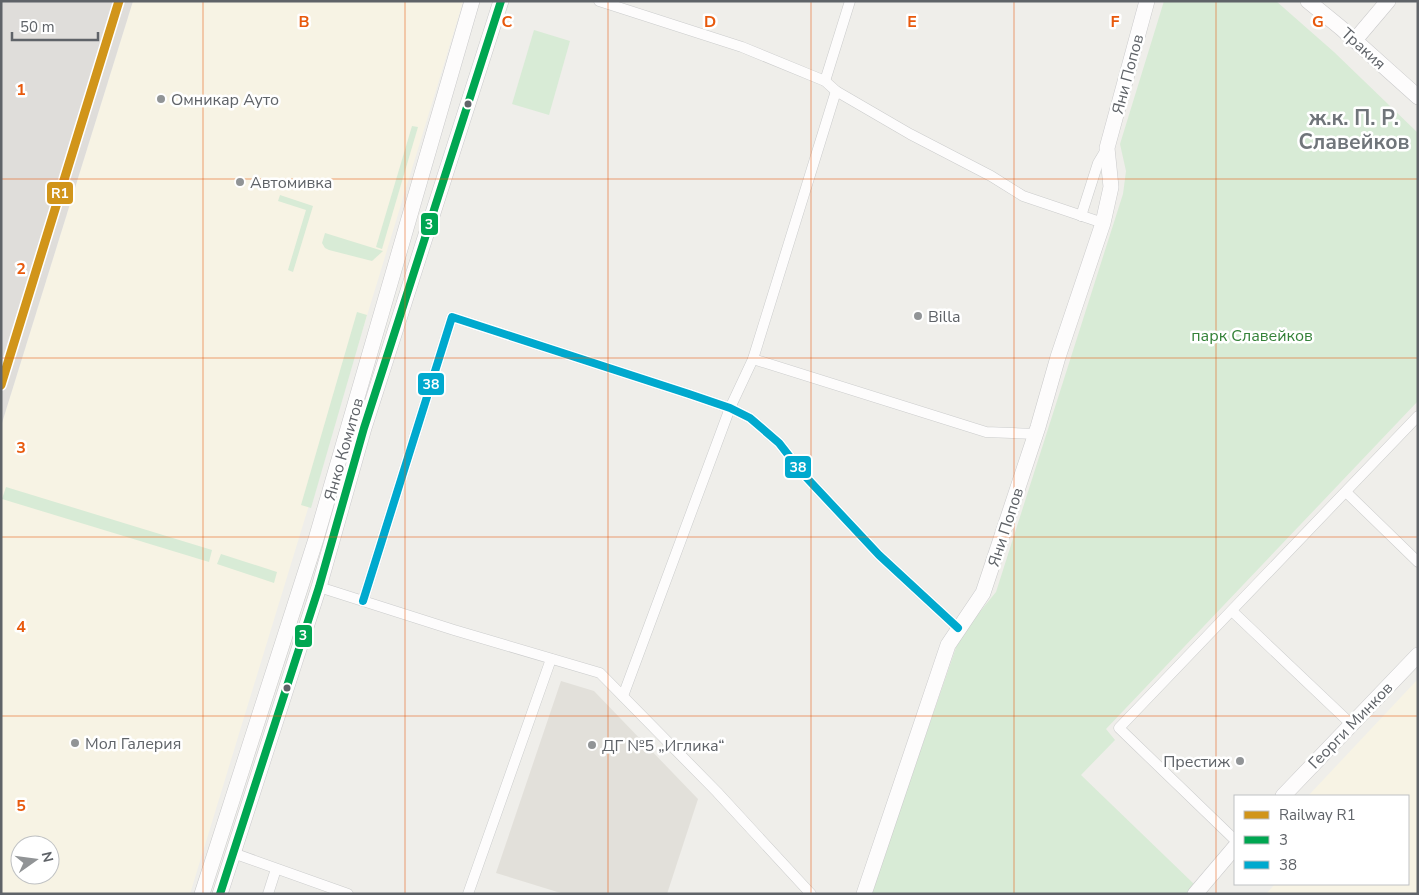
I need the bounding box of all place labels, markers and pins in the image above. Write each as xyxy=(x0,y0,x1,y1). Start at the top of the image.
place label: Омникар Ауто xyxy=(171,89,279,111)
marker: Омникар Ауто xyxy=(155,93,167,105)
unlabelled marker xyxy=(463,99,473,109)
place label: Автомивка xyxy=(250,172,332,194)
marker: Автомивка xyxy=(234,176,246,188)
place label: Billa xyxy=(928,306,960,328)
marker: Billa xyxy=(912,310,924,322)
unlabelled marker xyxy=(282,683,292,693)
place label: Мол Галерия xyxy=(85,733,181,755)
place label: ДГ №5 „Иглика“ xyxy=(602,735,725,757)
marker: Мол Галерия xyxy=(69,737,81,749)
marker: ДГ №5 „Иглика“ xyxy=(586,739,598,751)
place label: Престиж xyxy=(1163,751,1230,773)
marker: Престиж xyxy=(1234,755,1246,767)

